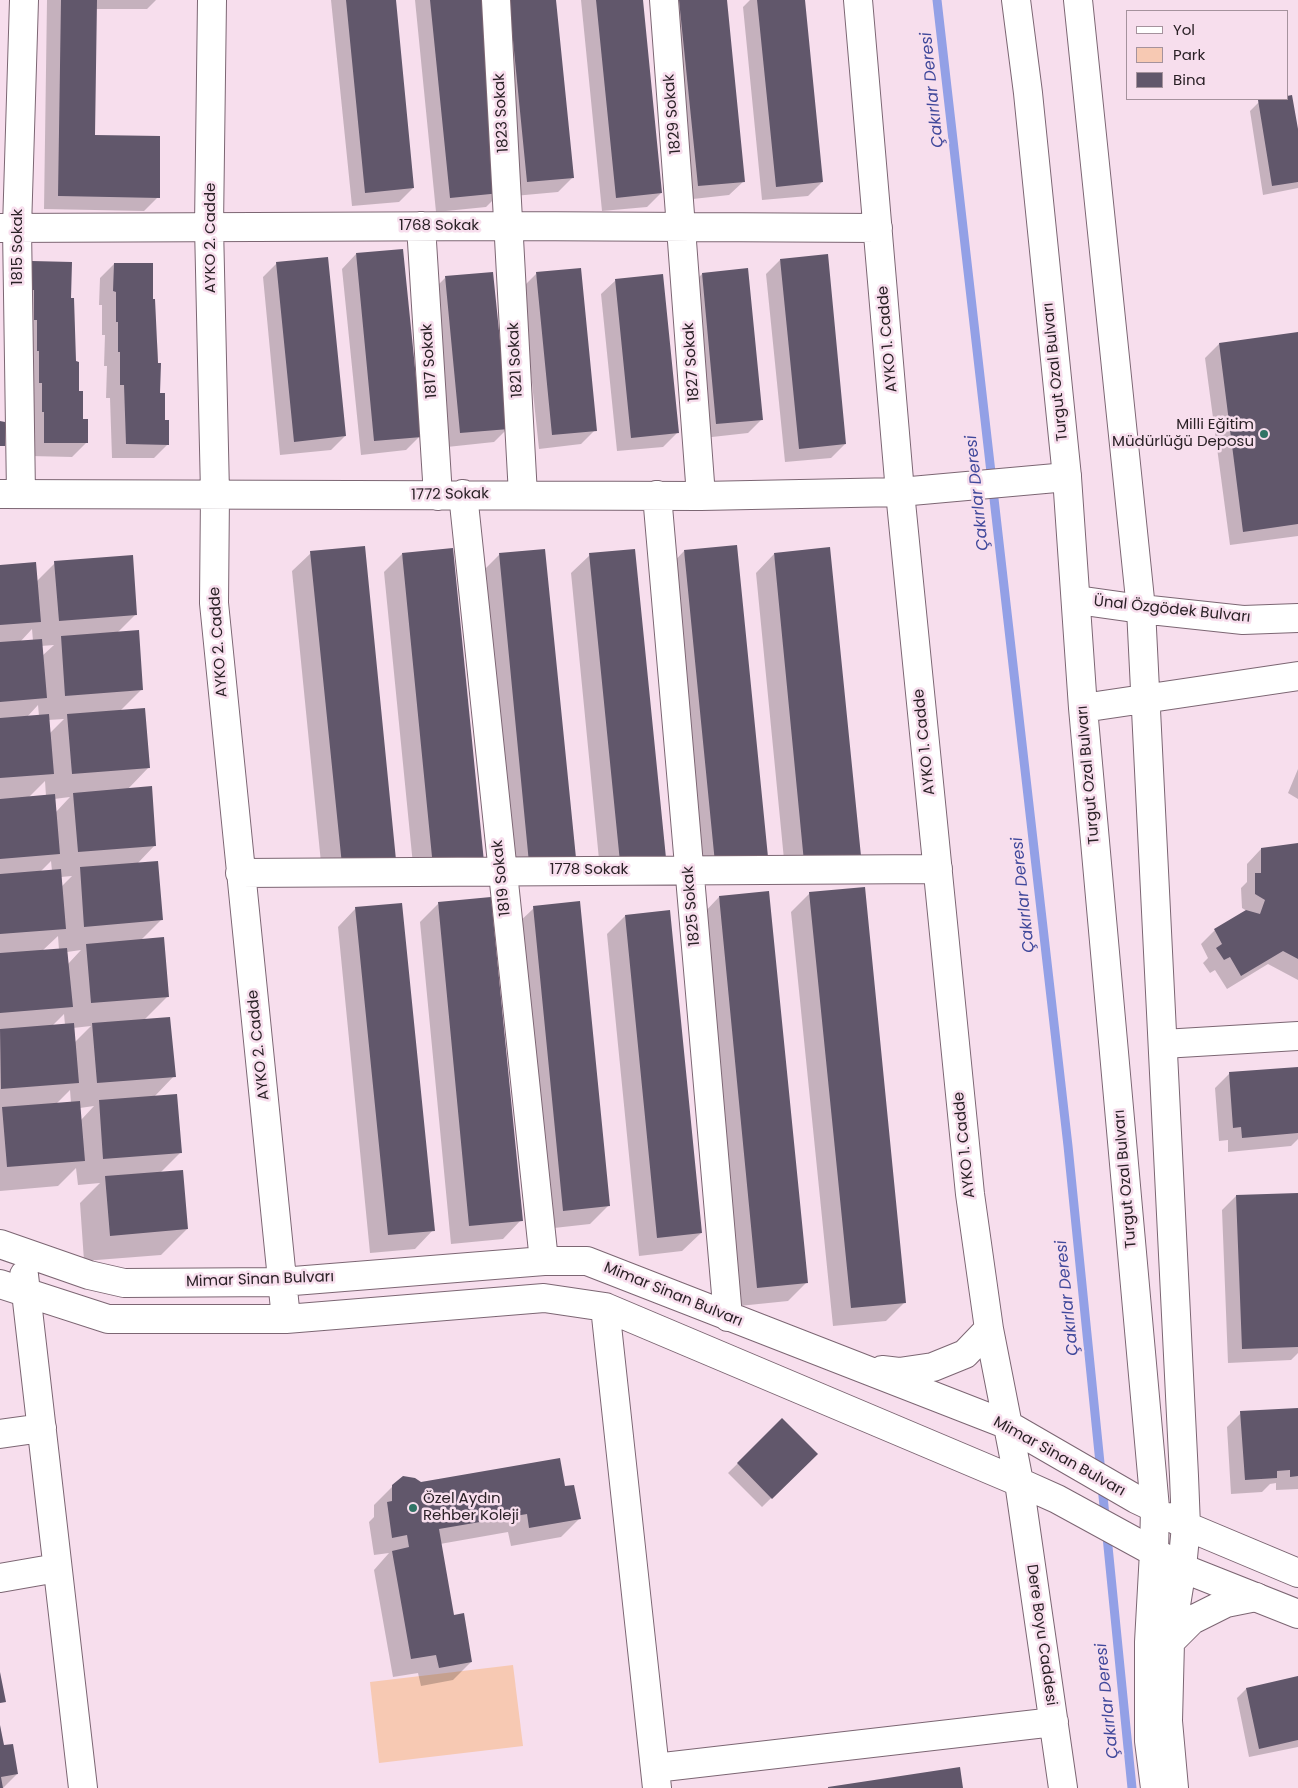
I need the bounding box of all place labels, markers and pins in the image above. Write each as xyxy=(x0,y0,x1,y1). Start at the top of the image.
place label: Milli Eğitim Müdürlüğü Deposu xyxy=(1112,416,1254,451)
marker: Milli Eğitim Müdürlüğü Deposu xyxy=(1258,428,1270,440)
place label: Özel Aydın Rehber Koleji xyxy=(423,1490,519,1525)
marker: Özel Aydın Rehber Koleji xyxy=(407,1502,419,1514)

